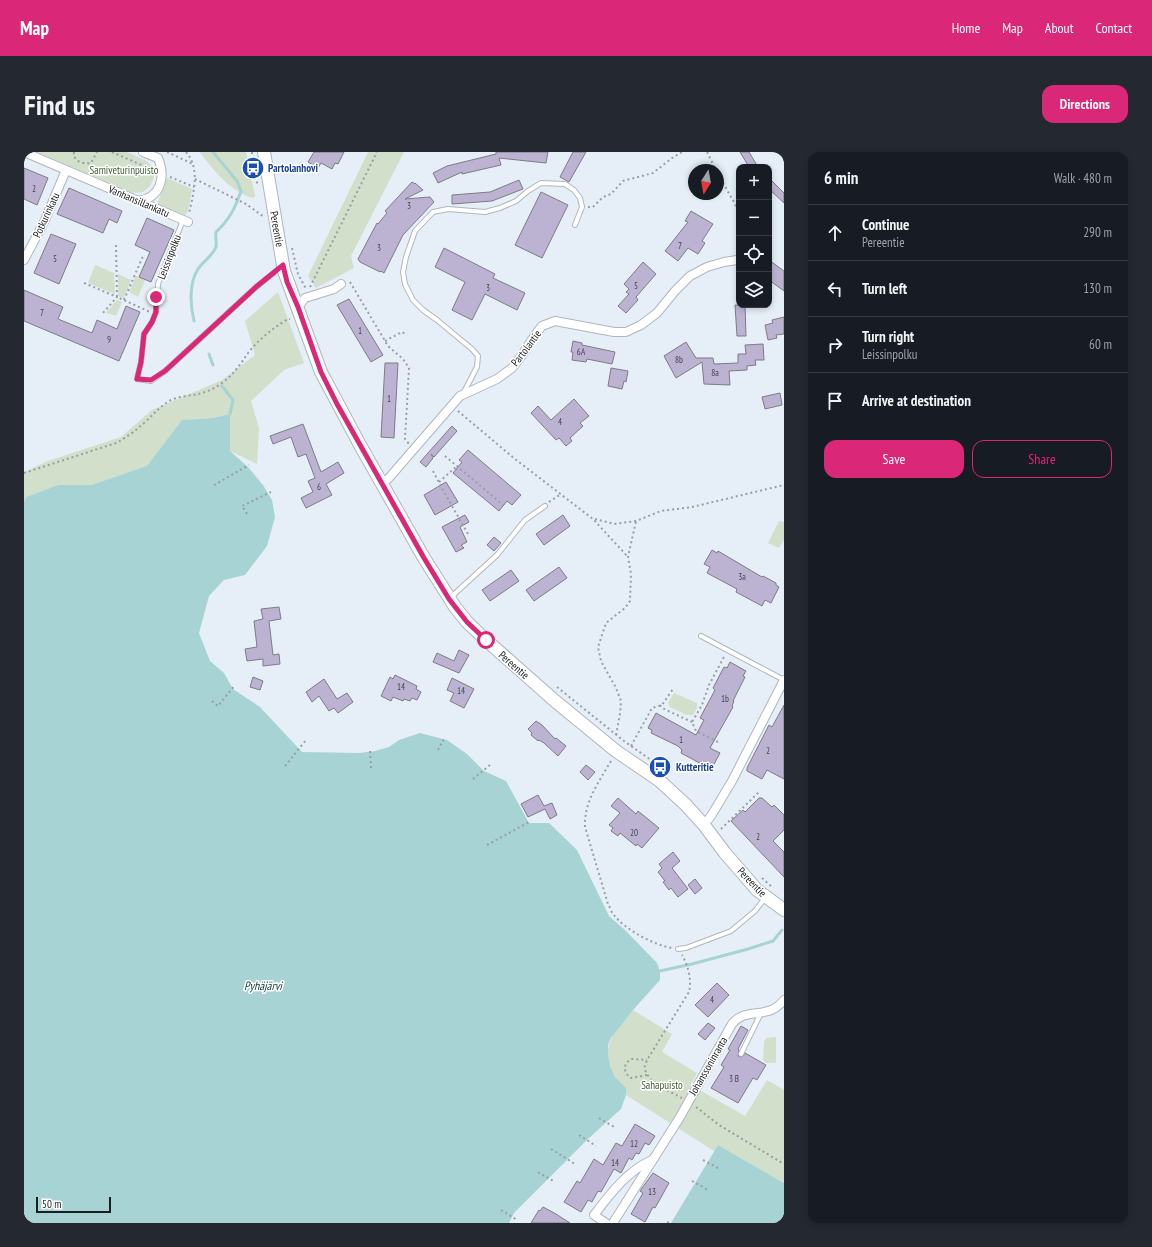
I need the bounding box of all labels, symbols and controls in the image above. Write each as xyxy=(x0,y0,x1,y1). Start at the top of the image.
text: Map xyxy=(20,16,49,40)
text: Home xyxy=(952,19,980,37)
text: Map xyxy=(1002,19,1023,37)
text: About xyxy=(1045,19,1074,37)
text: Contact xyxy=(1096,19,1132,37)
button: Directions xyxy=(1042,85,1128,123)
text: Find us xyxy=(24,86,95,123)
bus stop icon: Partolanhovi xyxy=(240,155,266,181)
place label: Partolanhovi xyxy=(268,161,318,175)
park label: Samiveturinpuisto xyxy=(90,163,159,177)
north arrow xyxy=(688,164,724,200)
map controls xyxy=(736,164,772,308)
button: + xyxy=(736,164,772,200)
text: 6 min xyxy=(824,167,858,189)
text: Walk · 480 m xyxy=(1054,170,1112,187)
street label: Vanhansillankatu xyxy=(105,181,172,220)
house number: 2 xyxy=(32,183,36,194)
street label: Potkurinkatu xyxy=(29,190,63,240)
house number: 3 xyxy=(407,200,411,211)
button: − xyxy=(736,200,772,236)
street label: Pereentie xyxy=(267,210,287,248)
text: Continue xyxy=(862,215,909,234)
icon: ahead xyxy=(824,222,846,244)
text: 290 m xyxy=(1083,224,1112,241)
street label: Leissinpolku xyxy=(154,232,184,281)
text: Pereentie xyxy=(862,234,905,251)
button: locate xyxy=(736,236,772,272)
house number: 7 xyxy=(678,240,682,251)
house number: 3 xyxy=(377,242,381,253)
house number: 5 xyxy=(53,253,57,264)
button: layers xyxy=(736,272,772,308)
icon: left xyxy=(824,278,846,300)
text: Turn left xyxy=(862,279,907,298)
house number: 5 xyxy=(634,280,638,291)
text: 130 m xyxy=(1083,280,1112,297)
house number: 3 xyxy=(486,282,490,293)
route end xyxy=(147,288,165,306)
house number: 7 xyxy=(40,307,44,318)
house number: 1 xyxy=(358,325,362,336)
street label: Partolantie xyxy=(508,327,544,369)
text: Turn right xyxy=(862,327,914,346)
house number: 9 xyxy=(107,334,111,345)
icon: right xyxy=(824,334,846,356)
text: 60 m xyxy=(1089,336,1112,353)
house number: 6A xyxy=(577,346,586,357)
text: Leissinpolku xyxy=(862,346,917,363)
house number: 8b xyxy=(675,354,683,365)
house number: 8a xyxy=(711,367,719,378)
icon: arrive xyxy=(824,390,846,412)
text: Arrive at destination xyxy=(862,391,971,410)
house number: 1 xyxy=(387,393,391,404)
house number: 4 xyxy=(558,416,562,427)
button: Save xyxy=(824,440,964,478)
button: Share xyxy=(972,440,1112,478)
house number: 6 xyxy=(317,481,321,492)
house number: 3a xyxy=(738,571,746,582)
route start xyxy=(477,631,495,649)
street label: Pereentie xyxy=(496,648,533,682)
house number: 14 xyxy=(397,681,405,692)
house number: 14 xyxy=(457,685,465,696)
house number: 1b xyxy=(721,693,729,704)
house number: 1 xyxy=(679,734,683,745)
house number: 2 xyxy=(766,745,770,756)
bus stop icon: Kutteritie xyxy=(647,754,673,780)
place label: Kutteritie xyxy=(676,760,714,774)
house number: 20 xyxy=(630,827,638,838)
house number: 2 xyxy=(756,831,760,842)
street label: Pereentie xyxy=(734,864,770,900)
water label: Pyhäjärvi xyxy=(244,978,283,993)
house number: 4 xyxy=(710,994,714,1005)
street label: Johanssoninranta xyxy=(685,1034,730,1099)
house number: 3 B xyxy=(729,1073,739,1084)
park label: Sahapuisto xyxy=(641,1078,683,1092)
house number: 12 xyxy=(630,1138,638,1149)
house number: 14 xyxy=(611,1157,619,1168)
house number: 13 xyxy=(648,1186,656,1197)
scale bar xyxy=(36,1195,111,1214)
text: 50 m xyxy=(42,1197,61,1211)

